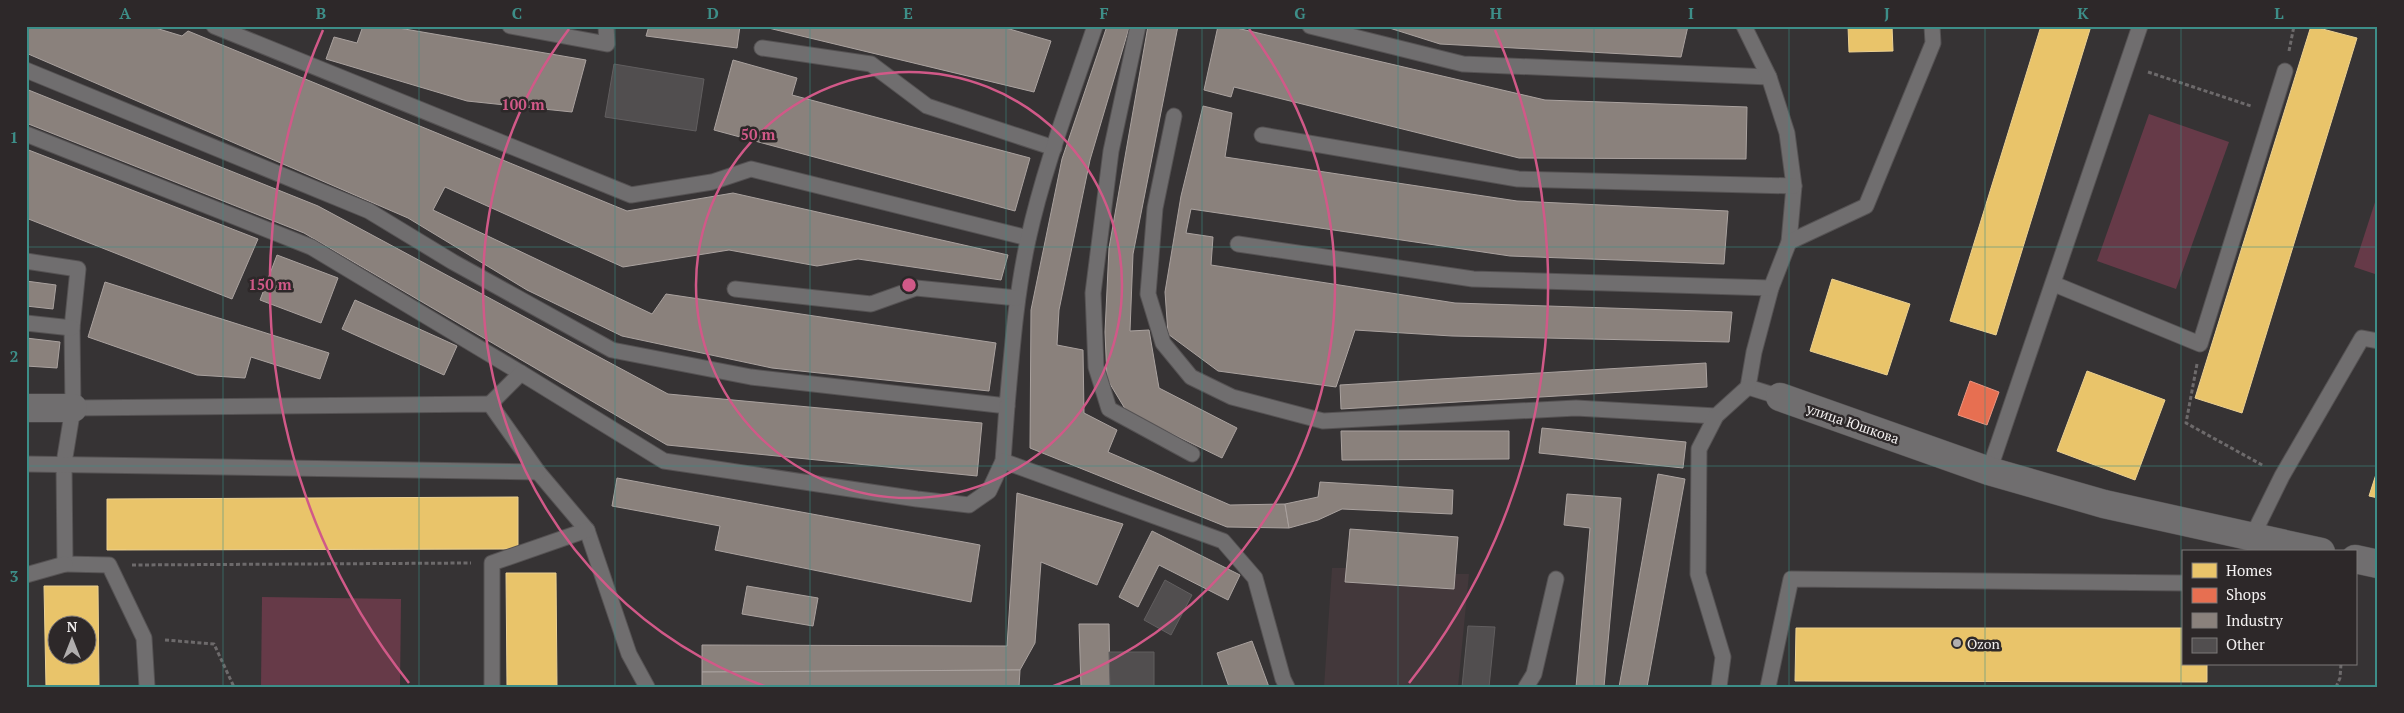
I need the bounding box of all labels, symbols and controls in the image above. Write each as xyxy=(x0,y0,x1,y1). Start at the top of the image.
text: A xyxy=(119,2,131,24)
text: B xyxy=(316,2,326,24)
text: C xyxy=(512,2,522,24)
text: D xyxy=(707,2,719,24)
text: E xyxy=(903,2,913,24)
text: F xyxy=(1099,2,1109,24)
text: G xyxy=(1294,2,1306,24)
text: H xyxy=(1490,2,1502,24)
text: I xyxy=(1688,2,1694,24)
text: J xyxy=(1884,2,1890,24)
text: K xyxy=(2077,2,2089,24)
text: L xyxy=(2274,2,2284,24)
text: 100 m xyxy=(501,94,545,114)
text: 50 m xyxy=(741,124,776,144)
text: 1 xyxy=(9,126,19,148)
text: 150 m xyxy=(248,274,292,294)
centre of rings xyxy=(900,276,918,294)
text: 2 xyxy=(9,345,19,367)
street label: улица Юшкова xyxy=(1803,398,1902,448)
legend xyxy=(2182,550,2356,666)
text: Homes xyxy=(2226,560,2272,580)
text: 3 xyxy=(9,565,19,587)
text: Shops xyxy=(2226,584,2266,604)
text: Industry xyxy=(2226,610,2283,630)
north arrow xyxy=(48,616,98,666)
text: N xyxy=(67,617,78,636)
place label: Ozon xyxy=(1967,634,2001,653)
text: Other xyxy=(2226,634,2265,654)
marker: Ozon xyxy=(1951,637,1963,649)

